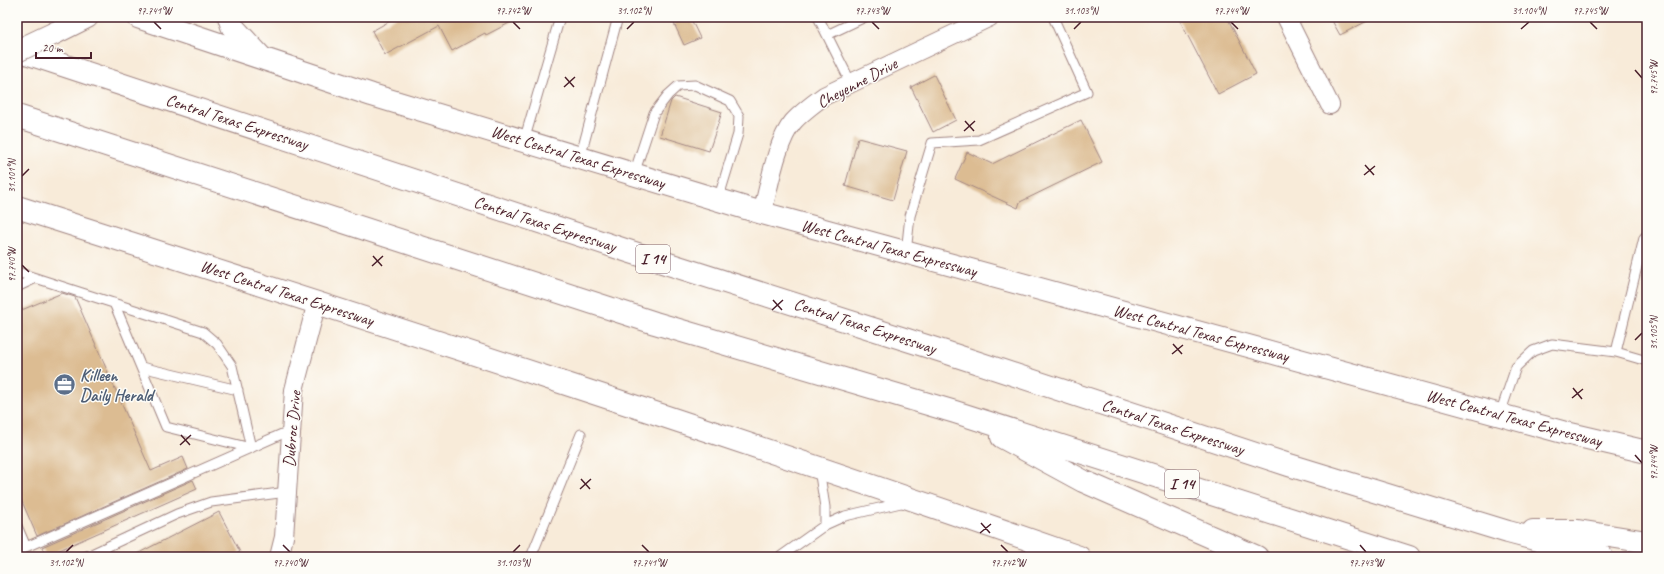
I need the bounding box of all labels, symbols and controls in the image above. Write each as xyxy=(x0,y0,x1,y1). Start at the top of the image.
text: 97.741°W xyxy=(137,4,173,17)
text: 97.742°W xyxy=(496,4,532,17)
text: 31.102°N xyxy=(617,4,653,17)
text: 97.743°W xyxy=(855,4,891,17)
text: 31.103°N xyxy=(1064,4,1100,17)
text: 97.744°W xyxy=(1214,4,1250,17)
text: 31.104°N xyxy=(1512,4,1548,17)
text: 97.745°W xyxy=(1573,4,1609,17)
scale bar xyxy=(36,34,91,60)
text: 20 m xyxy=(42,40,64,56)
street label: Cheyenne Drive xyxy=(813,52,902,113)
text: 97.745°W xyxy=(1647,59,1660,95)
street label: Central Texas Expressway xyxy=(163,89,312,155)
street label: West Central Texas Expressway xyxy=(488,121,669,194)
text: 31.101°N xyxy=(5,157,18,193)
street label: Central Texas Expressway xyxy=(471,191,620,257)
street label: West Central Texas Expressway xyxy=(799,214,980,282)
road number: I 14 xyxy=(636,245,670,273)
text: 97.740°W xyxy=(5,246,18,282)
street label: West Central Texas Expressway xyxy=(198,255,377,331)
street label: Central Texas Expressway xyxy=(791,293,940,359)
street label: West Central Texas Expressway xyxy=(1111,299,1292,367)
text: 31.105°N xyxy=(1647,314,1660,350)
place label: Killeen Daily Herald xyxy=(80,365,156,406)
office icon: Killeen Daily Herald xyxy=(52,372,78,398)
street label: West Central Texas Expressway xyxy=(1424,384,1605,452)
street label: Dubroc Drive xyxy=(278,389,306,468)
street label: Central Texas Expressway xyxy=(1099,394,1248,460)
text: 97.744°W xyxy=(1647,444,1660,480)
road number: I 14 xyxy=(1165,470,1199,498)
text: 31.102°N xyxy=(49,556,85,569)
text: 97.740°W xyxy=(273,556,309,569)
text: 31.103°N xyxy=(496,556,532,569)
text: 97.741°W xyxy=(632,556,668,569)
text: 97.742°W xyxy=(991,556,1027,569)
text: 97.743°W xyxy=(1349,556,1385,569)

